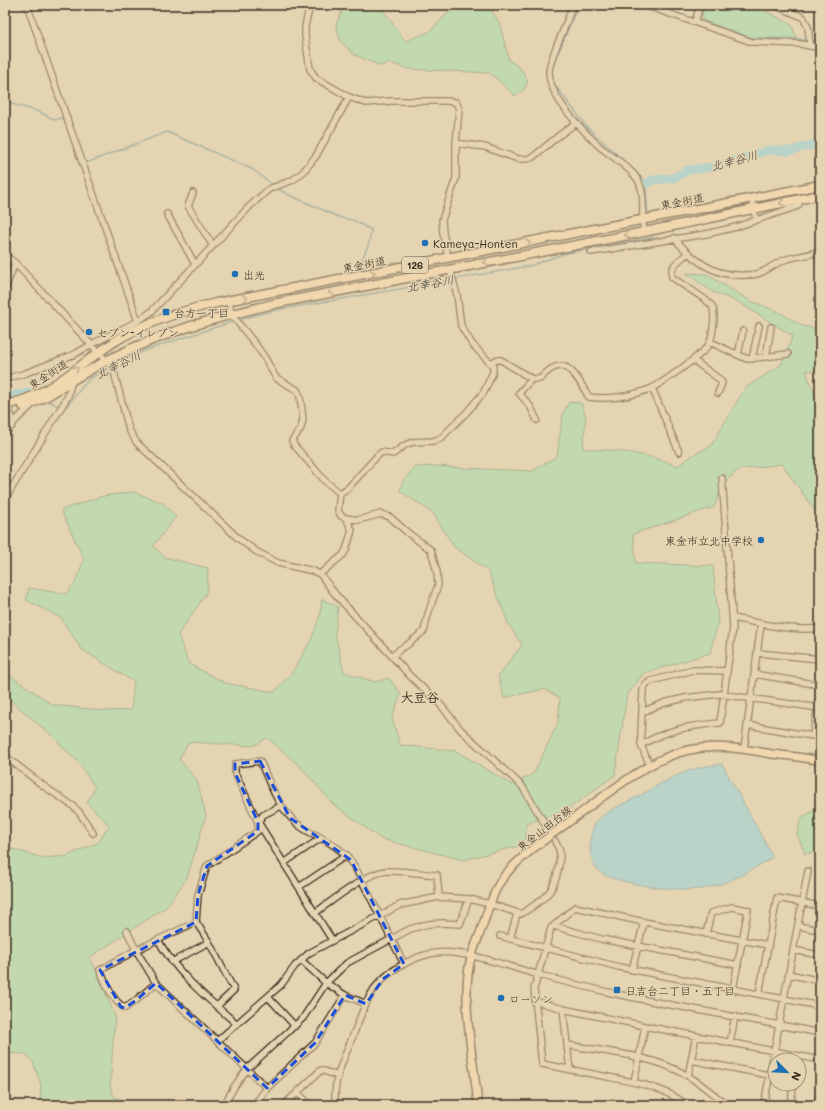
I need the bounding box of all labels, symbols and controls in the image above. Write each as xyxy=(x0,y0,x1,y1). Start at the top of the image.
water label: 北幸谷川 xyxy=(709,146,759,174)
street label: 東金街道 xyxy=(659,189,705,213)
one-way arrow xyxy=(779,198,785,206)
one-way arrow xyxy=(624,230,630,238)
place label: Kameya-Honten xyxy=(433,236,518,251)
marker: Kameya-Honten xyxy=(420,238,430,248)
one-way arrow xyxy=(525,239,531,248)
street label: 東金街道 xyxy=(341,252,387,276)
road number: 126 xyxy=(402,257,428,273)
one-way arrow xyxy=(482,257,489,265)
place label: 出光 xyxy=(243,267,265,282)
marker: 出光 xyxy=(230,269,240,279)
one-way arrow xyxy=(370,269,376,278)
water label: 北幸谷川 xyxy=(405,271,455,295)
one-way arrow xyxy=(327,288,334,296)
one-way arrow xyxy=(242,294,248,303)
place label: 台方一丁目 xyxy=(174,305,229,320)
marker: 台方一丁目 xyxy=(161,307,171,317)
place label: セブン-イレブン xyxy=(97,325,179,340)
marker: セブン-イレブン xyxy=(84,327,94,337)
water label: 北幸谷川 xyxy=(93,346,143,382)
street label: 東金街道 xyxy=(25,356,71,392)
one-way arrow xyxy=(72,366,79,374)
place label: 東金市立北中学校 xyxy=(665,533,753,548)
marker: 東金市立北中学校 xyxy=(756,535,766,545)
district label: 大豆谷 xyxy=(400,688,440,705)
street label: 東金山田台線 xyxy=(513,802,575,854)
place label: 日吉台二丁目・五丁目 xyxy=(625,983,735,998)
marker: 日吉台二丁目・五丁目 xyxy=(612,985,622,995)
place label: ローソン xyxy=(509,991,553,1006)
marker: ローソン xyxy=(496,993,506,1003)
north arrow xyxy=(767,1052,807,1092)
text: N xyxy=(788,1069,805,1083)

